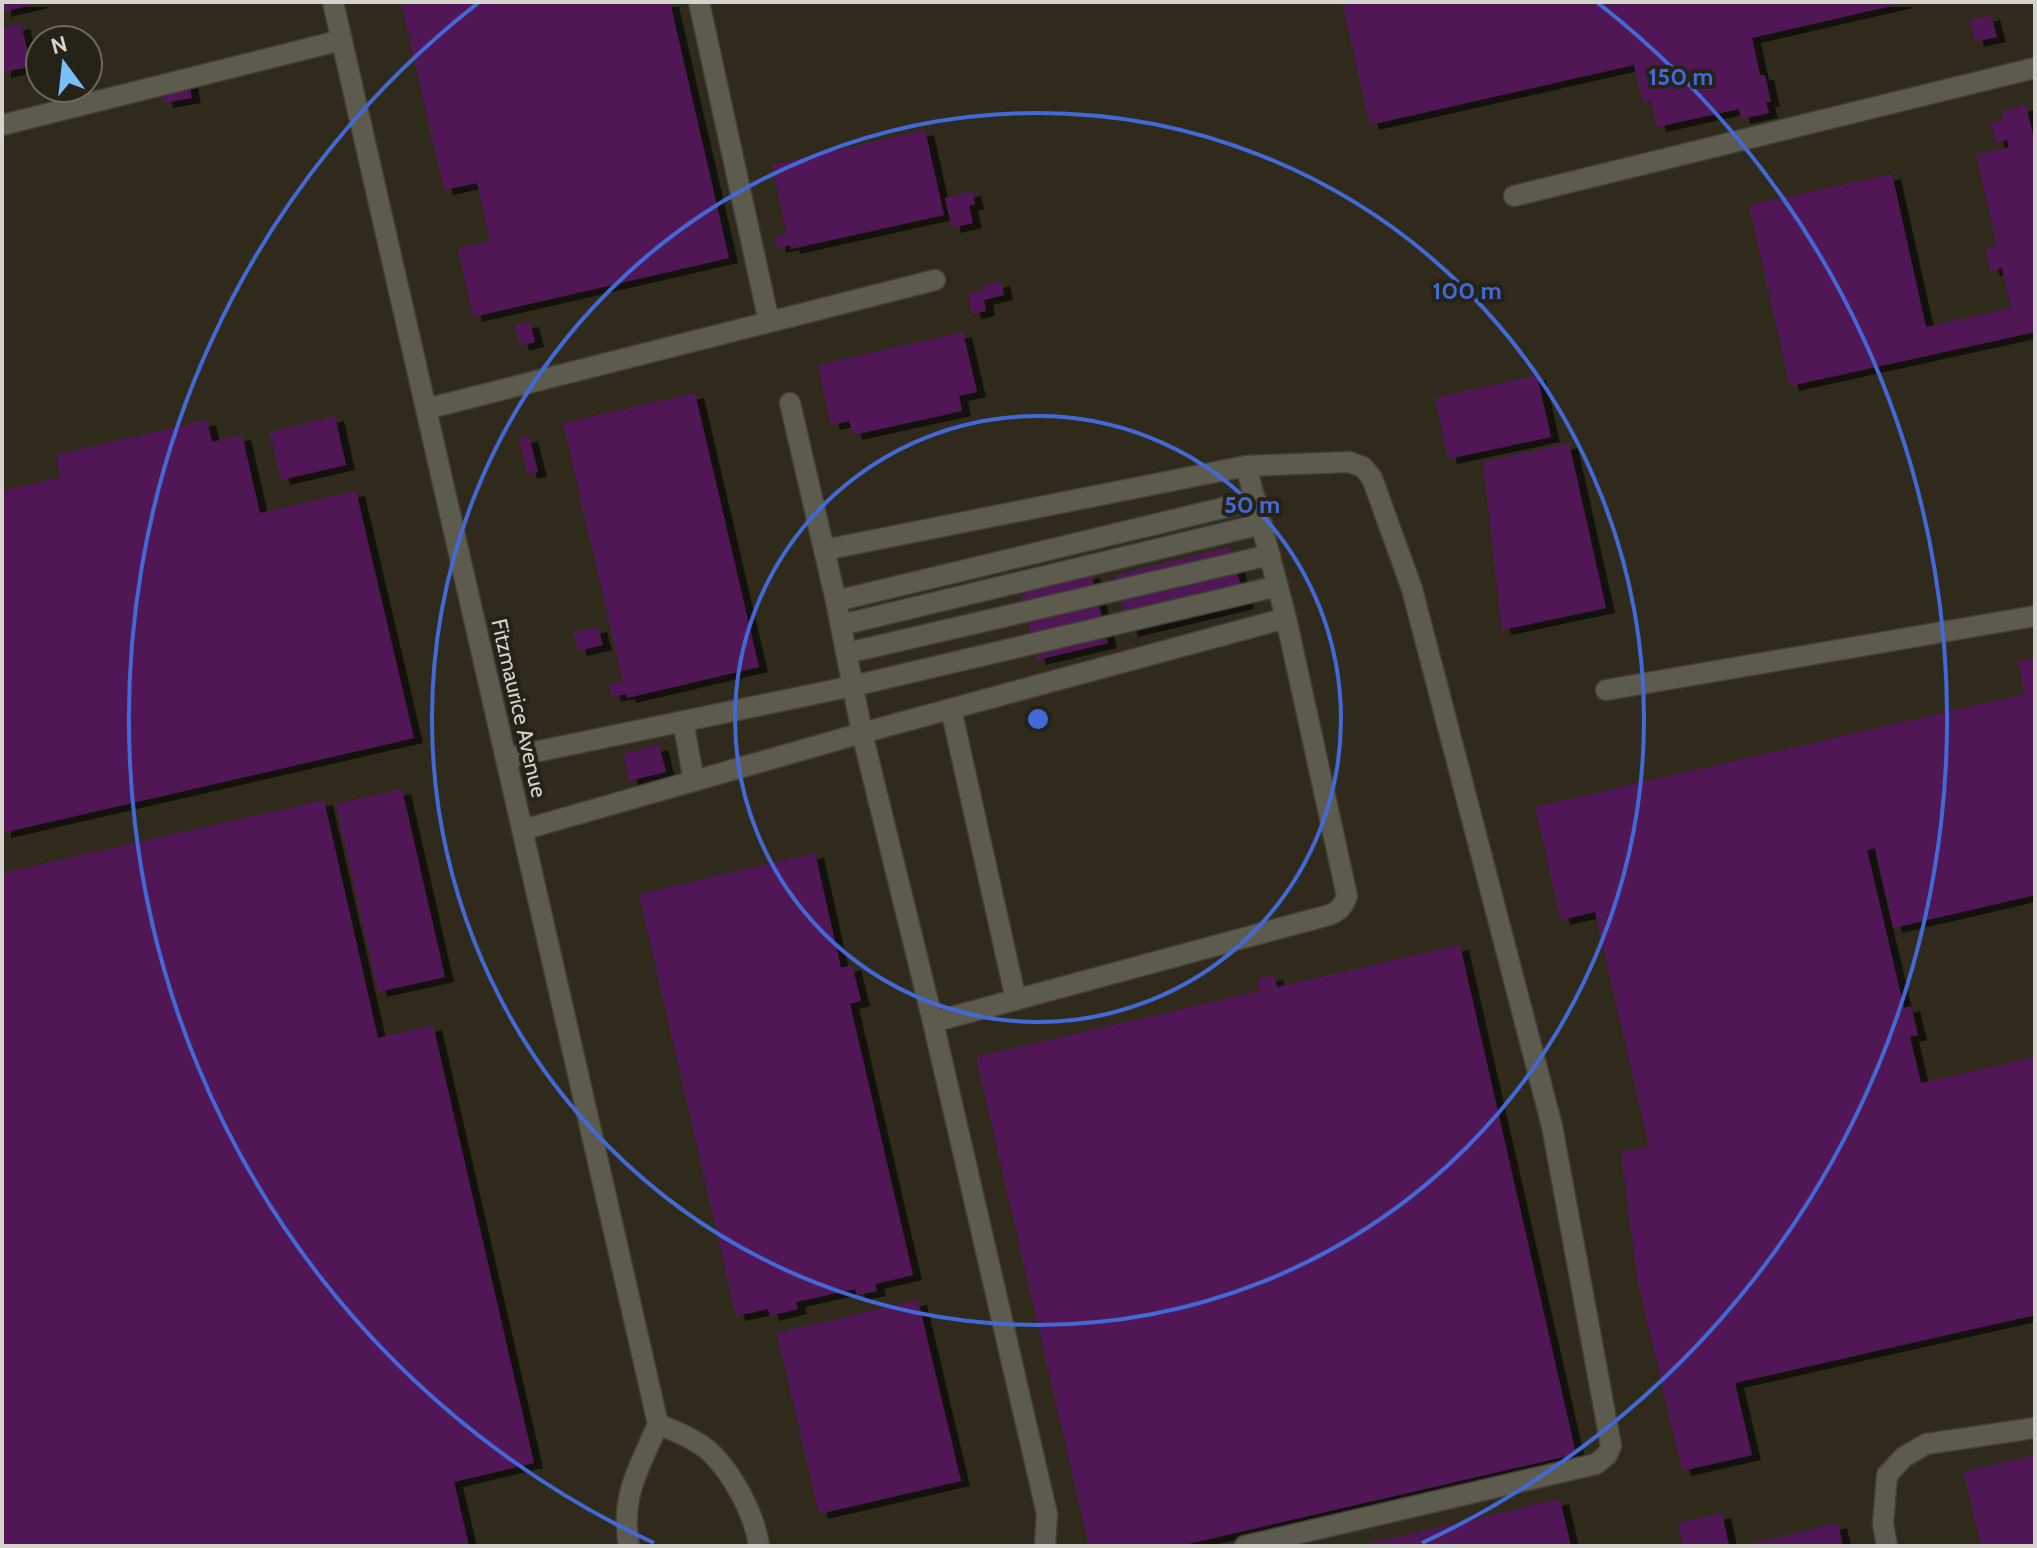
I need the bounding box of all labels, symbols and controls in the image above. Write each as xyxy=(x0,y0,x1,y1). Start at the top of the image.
north arrow xyxy=(24,24,104,104)
text: N xyxy=(48,30,70,60)
text: 150 m xyxy=(1649,62,1713,91)
text: 100 m xyxy=(1432,276,1502,305)
text: 50 m xyxy=(1224,490,1280,519)
street label: Fitzmaurice Avenue xyxy=(485,616,553,800)
centre of rings xyxy=(1024,705,1052,733)

